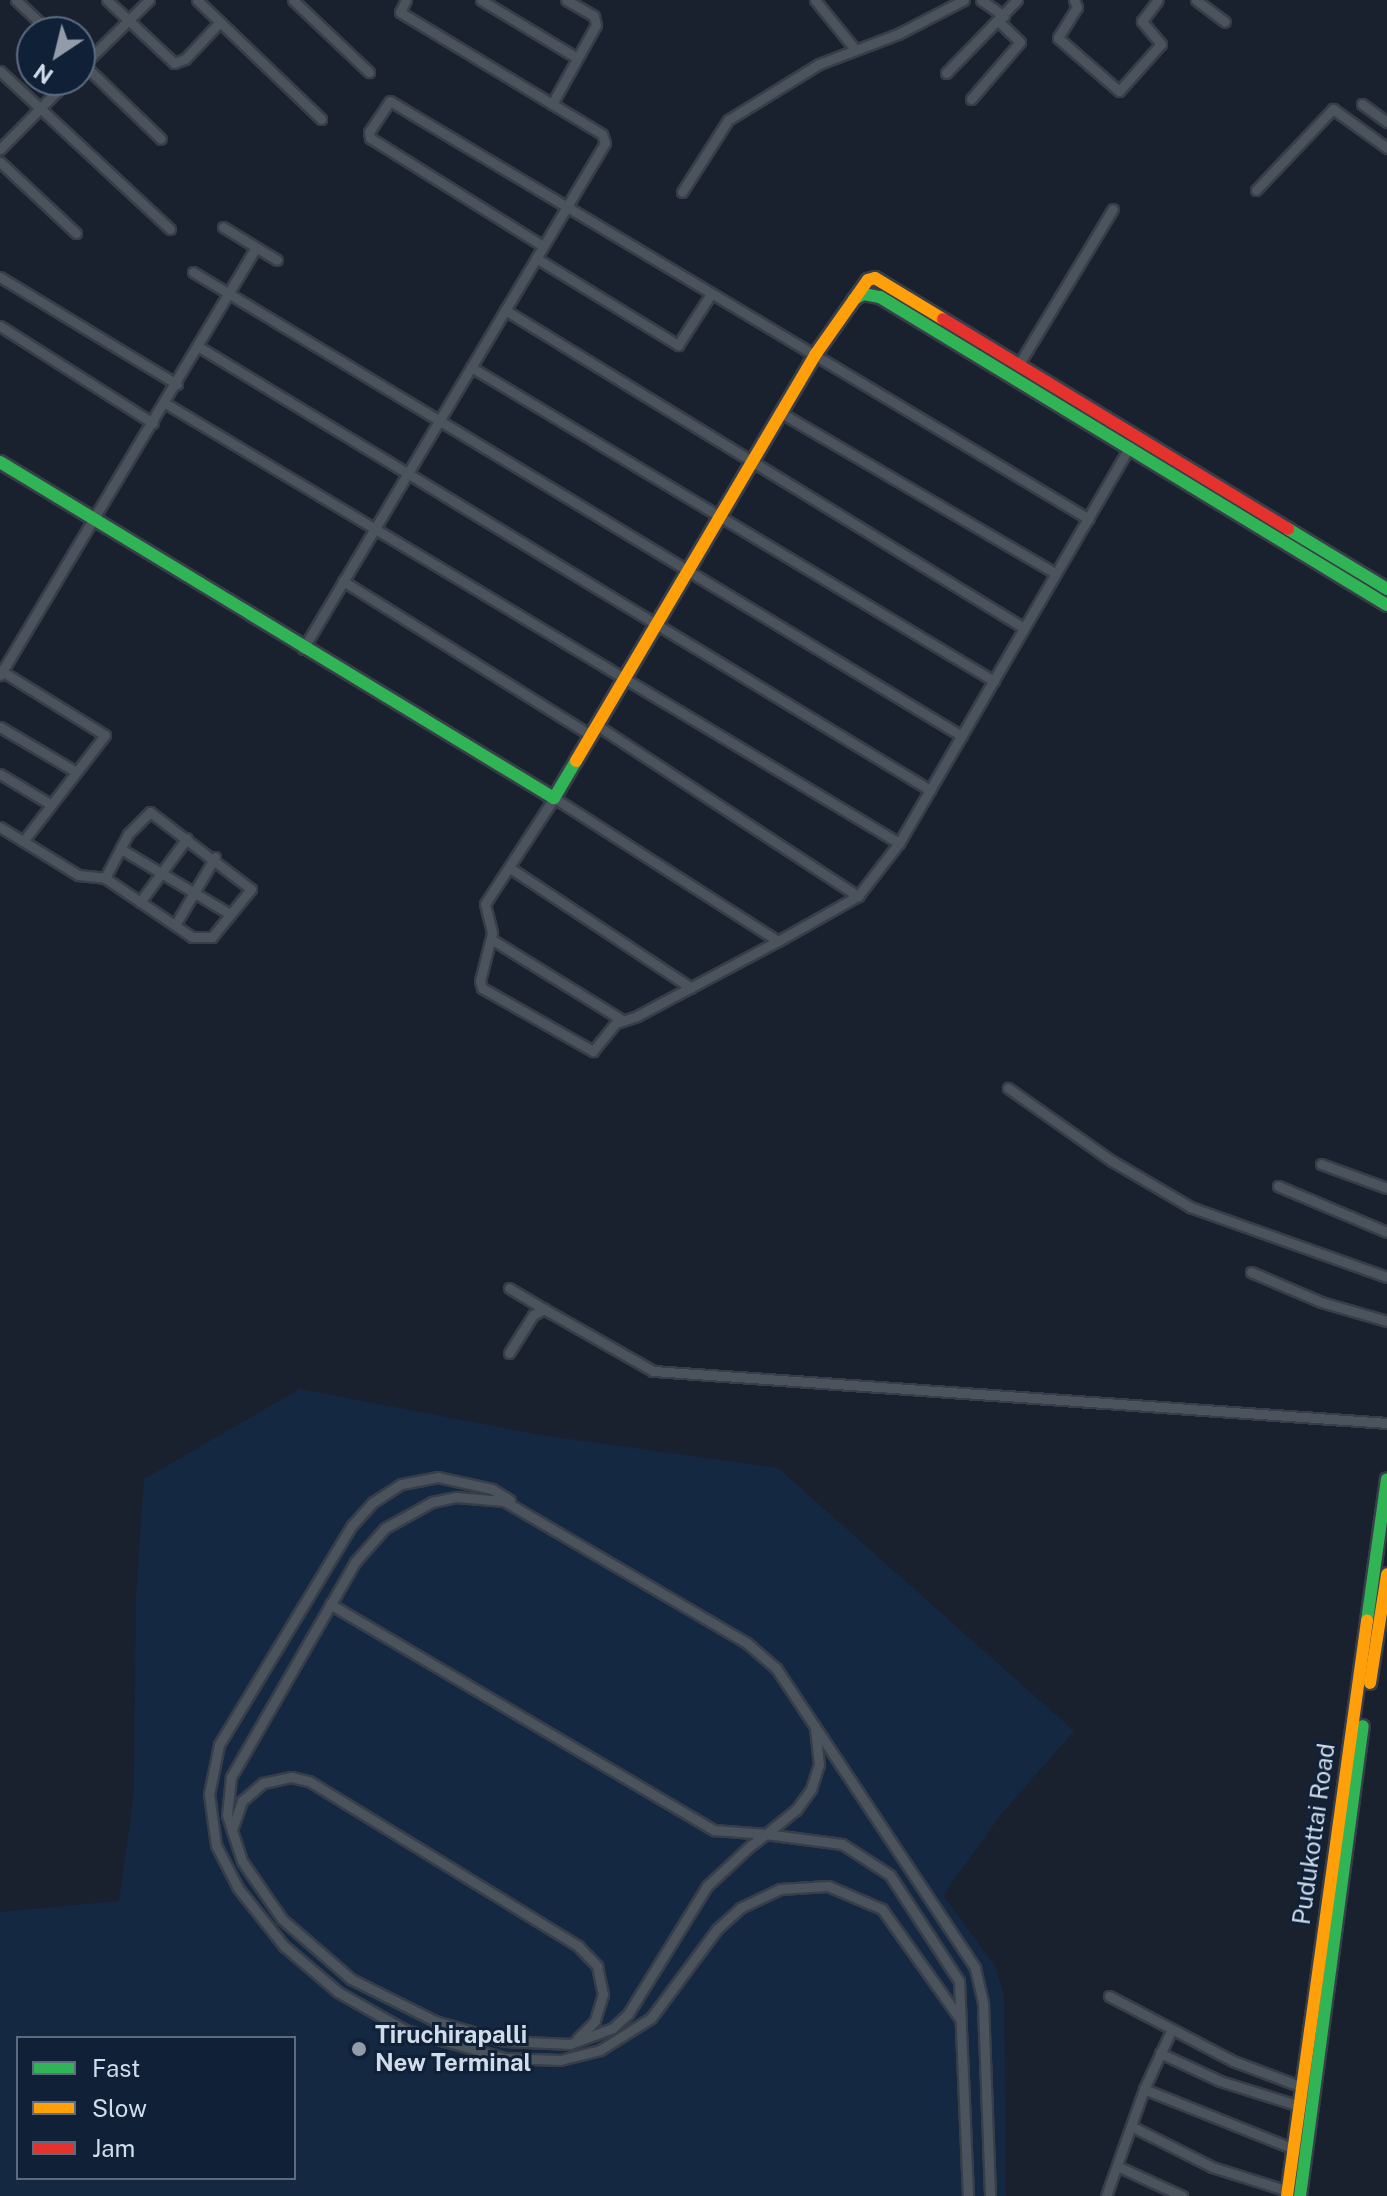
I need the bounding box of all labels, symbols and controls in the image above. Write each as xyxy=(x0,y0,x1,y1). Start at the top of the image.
north arrow xyxy=(16,16,96,96)
text: N xyxy=(29,58,58,90)
street label: Pudukottai Road xyxy=(1287,1742,1341,1926)
place label: Tiruchirapalli New Terminal xyxy=(375,2021,532,2077)
legend xyxy=(16,2036,296,2180)
marker: Tiruchirapalli New Terminal xyxy=(350,2040,368,2058)
text: Fast xyxy=(92,2054,140,2082)
text: Slow xyxy=(92,2094,147,2122)
text: Jam xyxy=(92,2134,135,2162)

